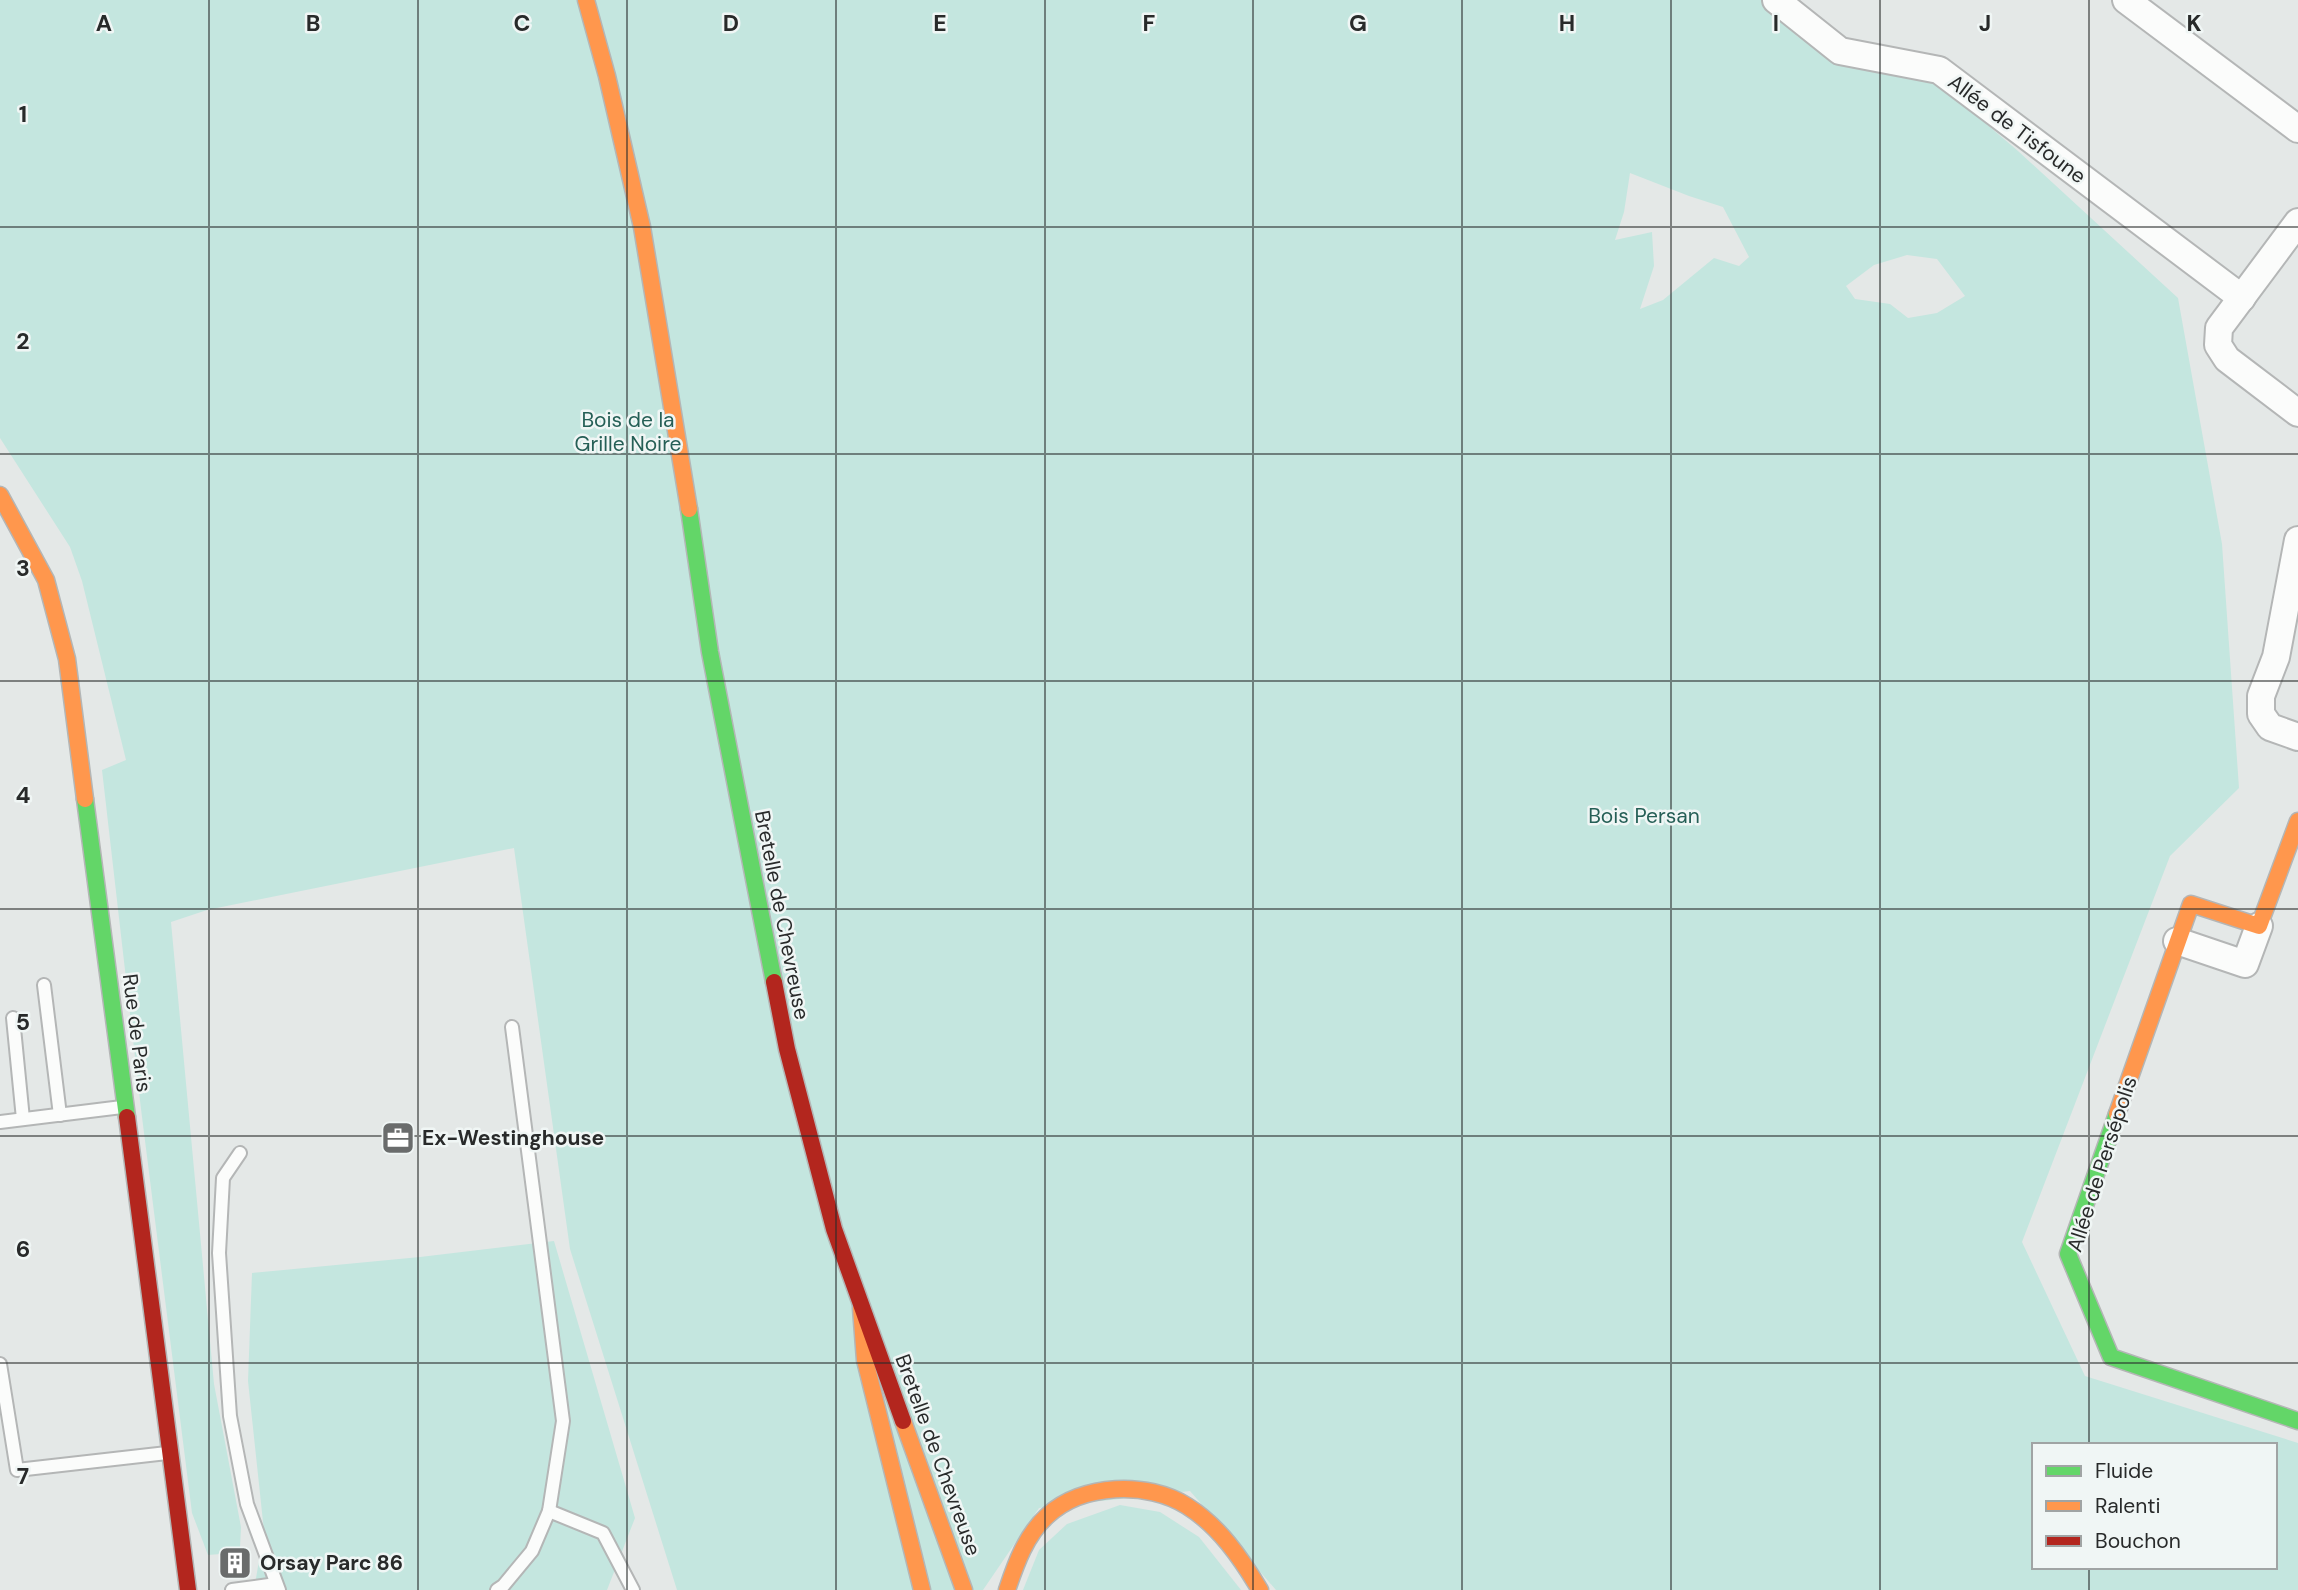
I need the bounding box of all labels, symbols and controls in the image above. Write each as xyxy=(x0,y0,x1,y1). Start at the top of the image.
text: A xyxy=(96,8,112,38)
text: B xyxy=(306,8,320,38)
text: C xyxy=(514,8,530,38)
text: D xyxy=(723,8,739,38)
text: E xyxy=(933,8,947,38)
text: F xyxy=(1143,8,1156,38)
text: G xyxy=(1349,8,1367,38)
text: H xyxy=(1559,8,1575,38)
text: I xyxy=(1773,8,1779,38)
text: J xyxy=(1979,8,1991,38)
text: K xyxy=(2186,8,2202,38)
street label: Allée de Tisfoune xyxy=(1942,68,2092,190)
text: 1 xyxy=(19,99,27,129)
text: 2 xyxy=(16,326,30,356)
park label: Bois de la Grille Noire xyxy=(575,406,682,458)
text: 3 xyxy=(16,553,30,583)
text: 4 xyxy=(16,780,31,810)
park label: Bois Persan xyxy=(1588,802,1700,830)
street label: Bretelle de Chevreuse xyxy=(748,808,816,1022)
street label: Rue de Paris xyxy=(116,972,158,1094)
text: 5 xyxy=(16,1007,30,1037)
street label: Allée de Persépolis xyxy=(2060,1073,2144,1255)
office icon: Ex-Westinghouse xyxy=(379,1119,417,1157)
place label: Ex-Westinghouse xyxy=(422,1124,604,1152)
text: 6 xyxy=(16,1234,30,1264)
street label: Bretelle de Chevreuse xyxy=(888,1350,988,1560)
legend xyxy=(2032,1443,2277,1569)
text: Fluide xyxy=(2095,1457,2153,1485)
text: 7 xyxy=(17,1461,29,1491)
text: Ralenti xyxy=(2095,1492,2161,1520)
text: Bouchon xyxy=(2095,1527,2181,1555)
building icon: Orsay Parc 86 xyxy=(216,1544,254,1582)
place label: Orsay Parc 86 xyxy=(260,1549,403,1577)

